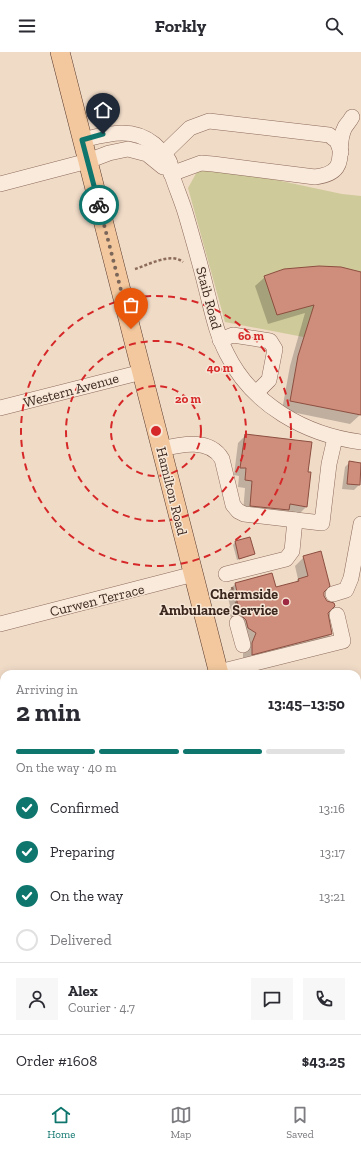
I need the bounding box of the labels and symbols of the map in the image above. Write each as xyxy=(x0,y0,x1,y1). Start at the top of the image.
pin xyxy=(86,93,120,134)
courier xyxy=(79,185,119,225)
street label: Staib Road xyxy=(192,265,225,332)
pin xyxy=(114,288,148,329)
text: 60 m xyxy=(238,329,265,343)
text: 40 m xyxy=(207,361,234,375)
street label: Western Avenue xyxy=(22,369,121,411)
text: 20 m xyxy=(175,392,202,406)
centre of rings xyxy=(149,424,163,438)
street label: Hamilton Road xyxy=(152,445,191,537)
street label: Curwen Terrace xyxy=(48,580,147,620)
place label: Chermside Ambulance Service xyxy=(159,586,278,619)
marker: Chermside Ambulance Service xyxy=(281,597,291,607)

